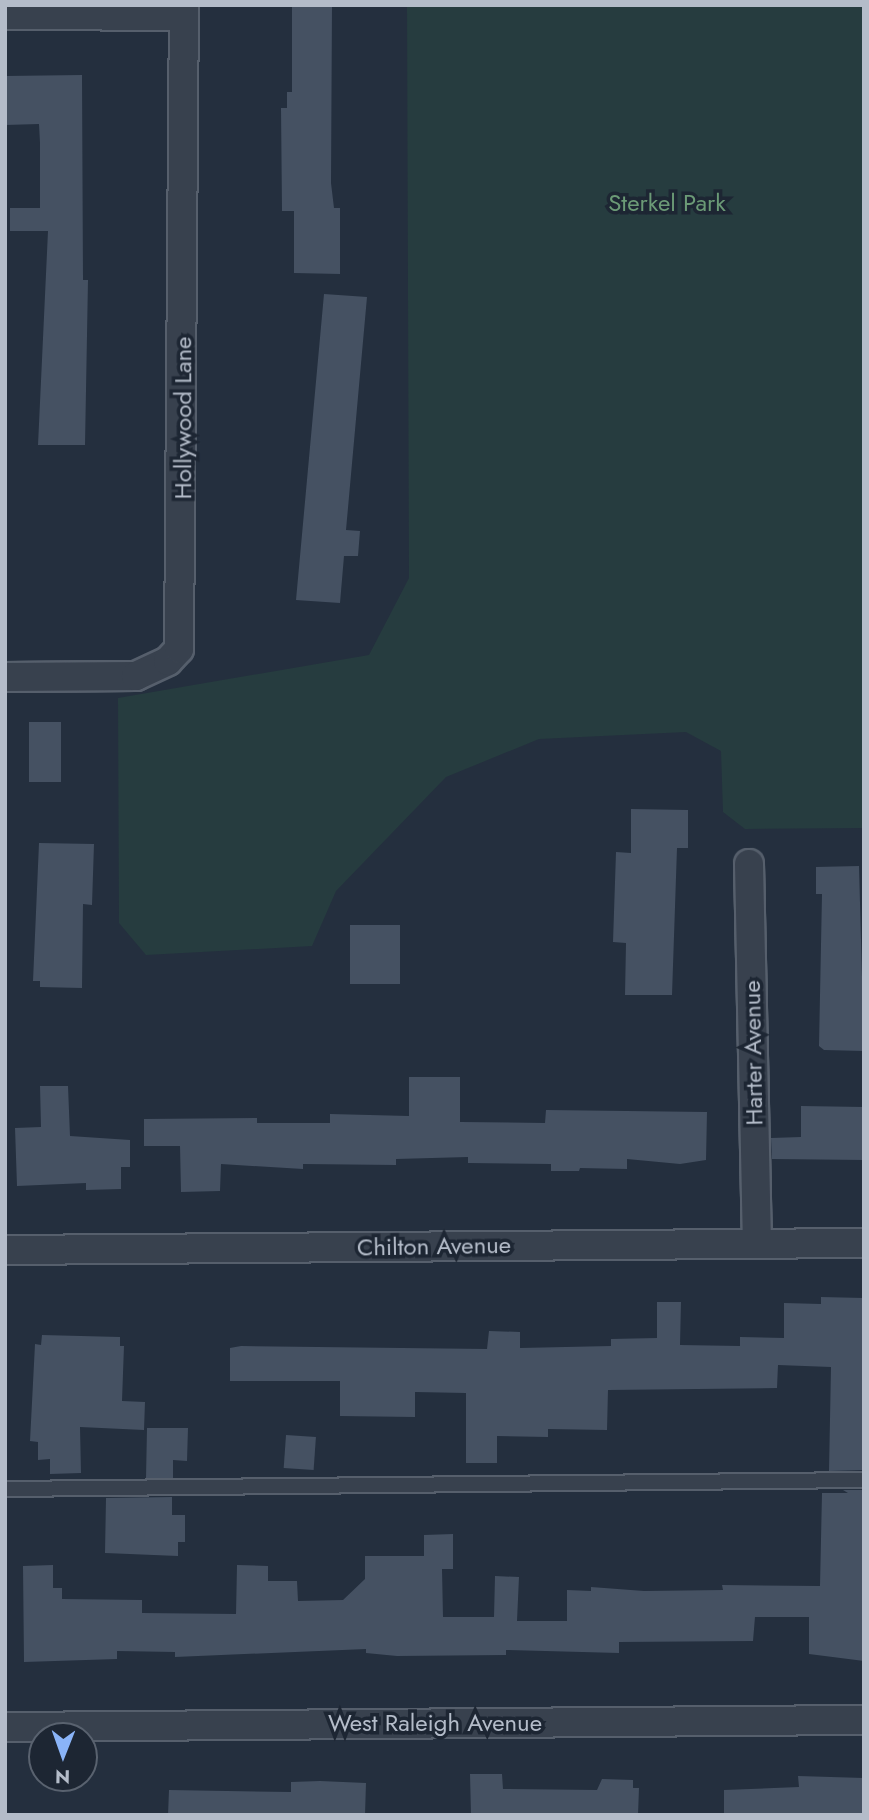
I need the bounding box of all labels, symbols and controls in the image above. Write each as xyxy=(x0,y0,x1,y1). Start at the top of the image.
park label: Sterkel Park xyxy=(608,189,726,217)
street label: Hollywood Lane xyxy=(169,337,197,499)
street label: Harter Avenue xyxy=(737,980,769,1126)
street label: Chilton Avenue xyxy=(357,1230,511,1262)
street label: West Raleigh Avenue xyxy=(328,1709,542,1737)
north arrow xyxy=(28,1722,98,1792)
text: N xyxy=(55,1763,70,1790)

